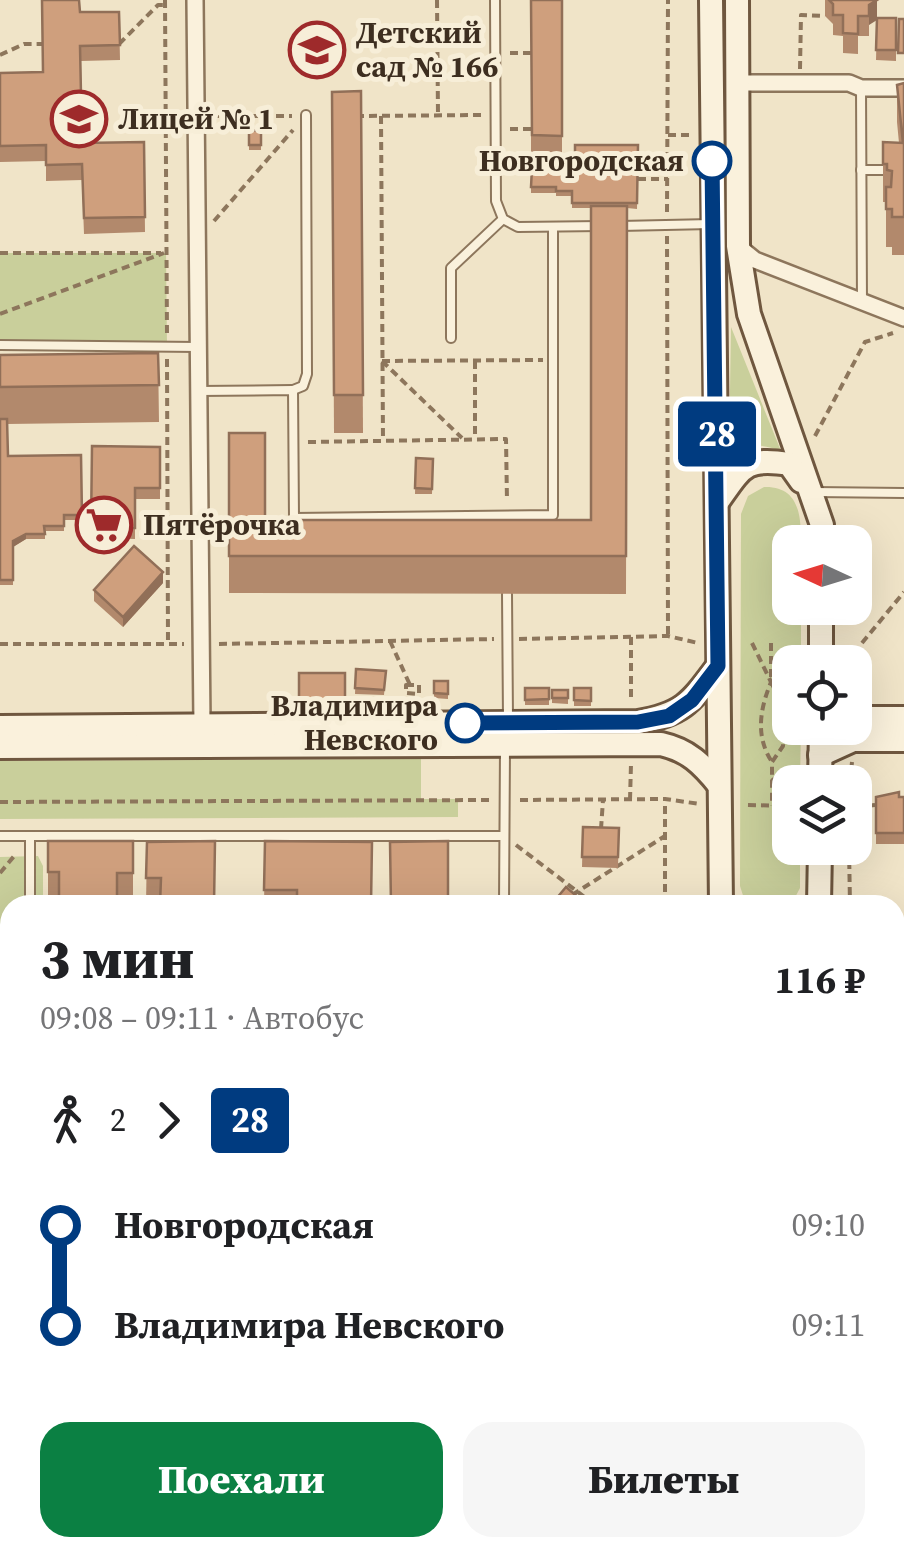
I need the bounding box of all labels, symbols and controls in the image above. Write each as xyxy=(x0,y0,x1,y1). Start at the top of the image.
place label: Детский сад № 166 xyxy=(356,12,499,87)
school or university icon: Детский сад № 166 xyxy=(287,20,347,80)
school or university icon: Лицей № 1 xyxy=(49,89,109,149)
place label: Лицей № 1 xyxy=(118,98,274,139)
place label: Новгородская xyxy=(479,140,684,181)
marker: Новгородская xyxy=(693,142,731,180)
line badge: 28 xyxy=(672,402,762,466)
text: 28 xyxy=(698,410,736,458)
supermarket icon: Пятёрочка xyxy=(74,495,134,555)
place label: Пятёрочка xyxy=(143,504,302,545)
north arrow xyxy=(772,525,872,625)
map controls xyxy=(772,525,872,865)
button: locate xyxy=(772,645,872,745)
place label: Владимира Невского xyxy=(270,685,439,760)
marker: Владимира Невского xyxy=(446,704,484,742)
button: layers xyxy=(772,765,872,865)
text: 3 мин xyxy=(40,921,194,996)
text: 116 ₽ xyxy=(774,954,865,1006)
text: 09:08 – 09:11 · Автобус xyxy=(40,996,364,1040)
icon: walk xyxy=(40,1093,95,1148)
icon: forward xyxy=(141,1093,196,1148)
text: 28 xyxy=(231,1096,269,1144)
text: 2 xyxy=(110,1098,126,1142)
text: Новгородская xyxy=(114,1199,374,1251)
text: 09:10 xyxy=(791,1203,865,1247)
text: Владимира Невского xyxy=(114,1299,504,1351)
text: 09:11 xyxy=(791,1303,865,1347)
button: Поехали xyxy=(40,1422,443,1537)
button: Билеты xyxy=(463,1422,865,1537)

